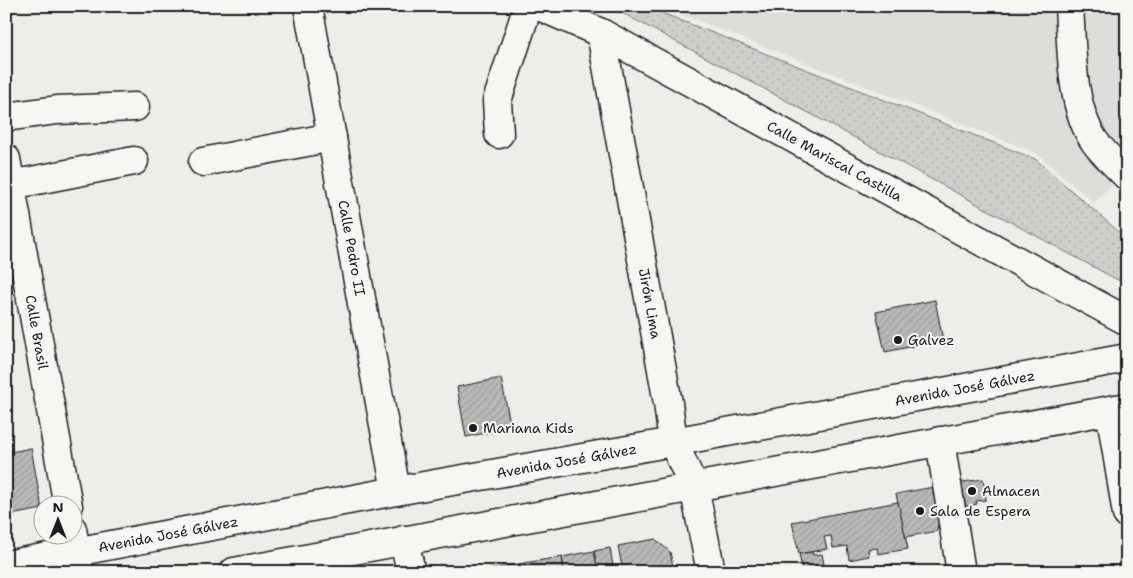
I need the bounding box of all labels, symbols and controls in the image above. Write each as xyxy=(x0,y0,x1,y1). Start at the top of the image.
street label: Calle Mariscal Castilla xyxy=(764,117,906,205)
street label: Calle Pedro II xyxy=(334,199,369,298)
street label: Jirón Lima xyxy=(635,267,665,341)
street label: Calle Brasil xyxy=(21,294,53,372)
place label: Galvez xyxy=(908,331,955,349)
marker: Galvez xyxy=(892,334,904,346)
street label: Avenida José Gálvez xyxy=(893,366,1036,410)
place label: Mariana Kids xyxy=(483,419,574,437)
marker: Mariana Kids xyxy=(467,422,479,434)
street label: Avenida José Gálvez xyxy=(495,440,638,482)
place label: Almacen xyxy=(982,482,1041,500)
marker: Almacen xyxy=(966,485,978,497)
north arrow xyxy=(32,496,82,546)
text: N xyxy=(52,498,64,516)
place label: Sala de Espera xyxy=(930,502,1031,520)
marker: Sala de Espera xyxy=(914,505,926,517)
street label: Avenida José Gálvez xyxy=(97,512,240,556)

